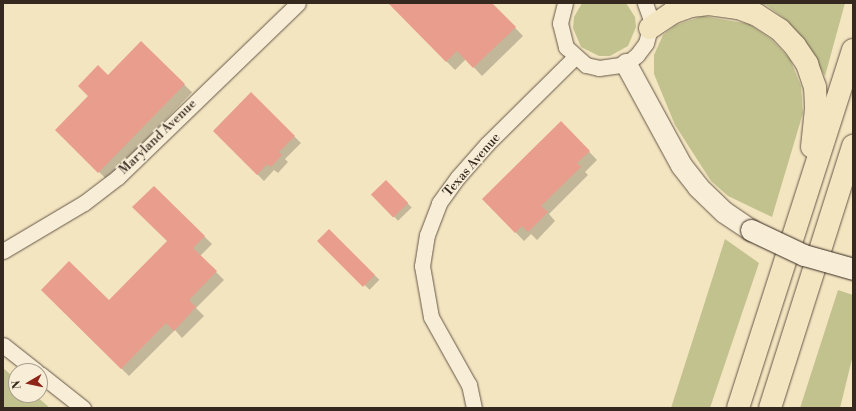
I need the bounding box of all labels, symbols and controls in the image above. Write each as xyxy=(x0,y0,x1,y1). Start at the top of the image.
street label: Maryland Avenue xyxy=(116,96,200,178)
street label: Texas Avenue xyxy=(440,130,504,200)
north arrow xyxy=(8,363,48,403)
text: N xyxy=(10,379,25,390)

